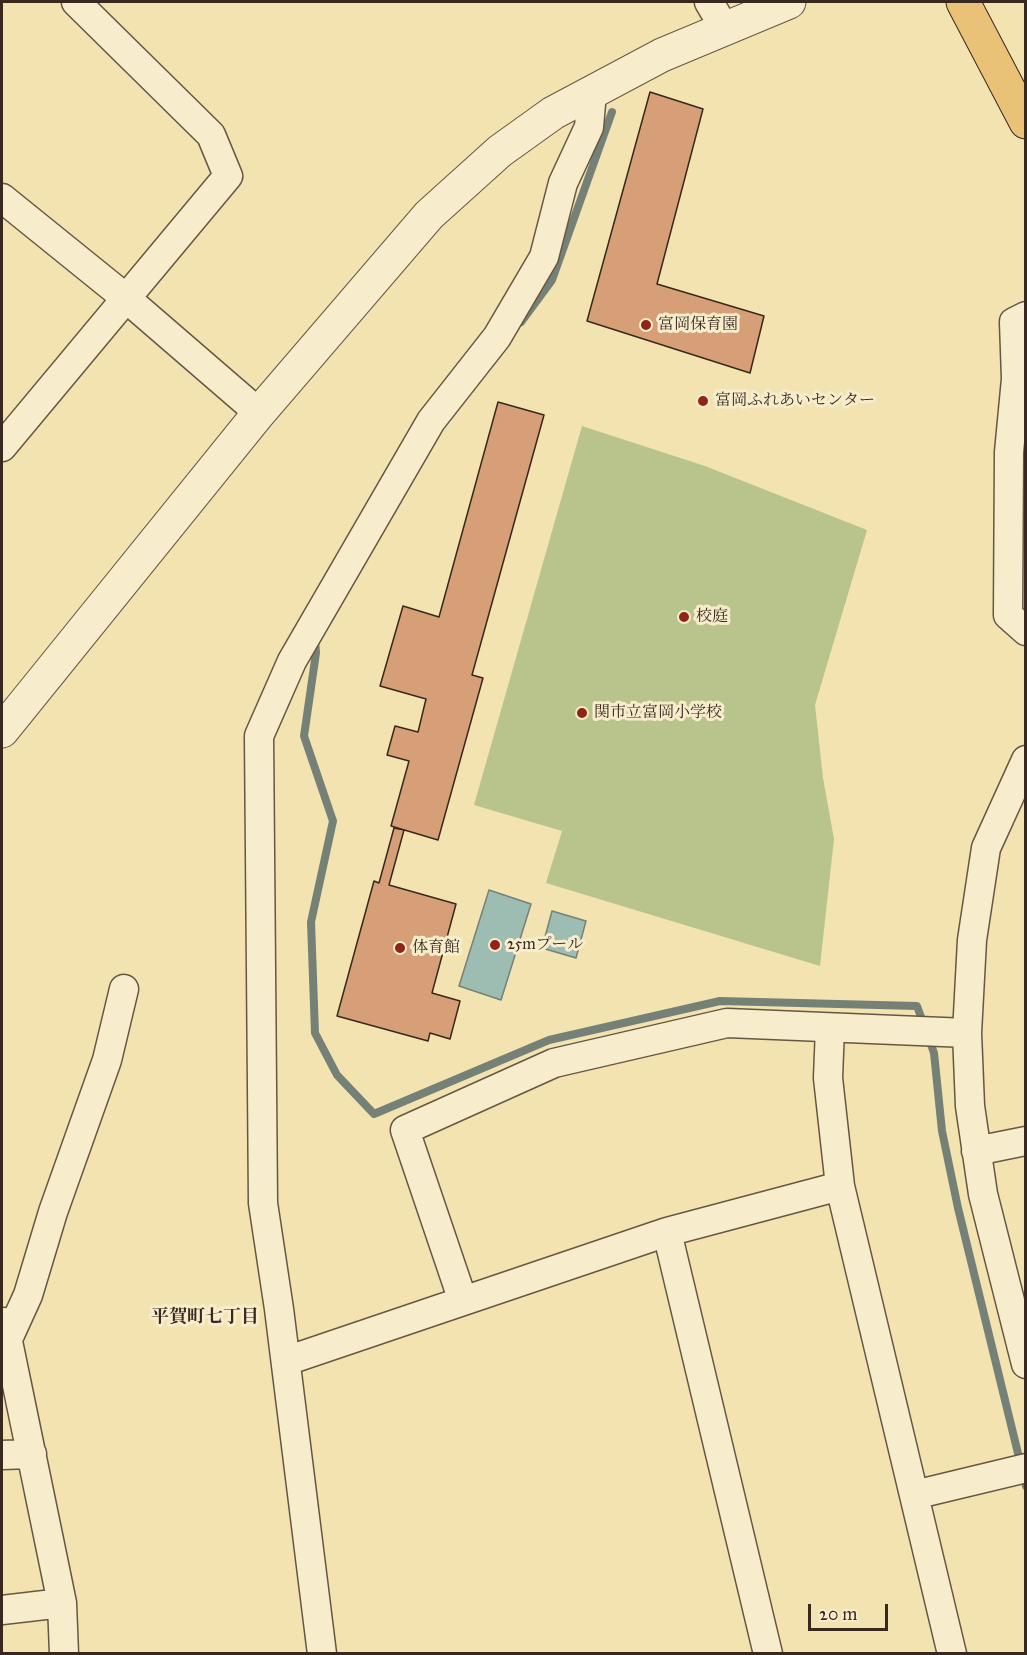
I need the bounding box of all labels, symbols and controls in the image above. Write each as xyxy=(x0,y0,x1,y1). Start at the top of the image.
place label: 富岡保育園 xyxy=(658,315,738,335)
marker: 富岡保育園 xyxy=(639,318,653,332)
place label: 富岡ふれあいセンター xyxy=(715,391,875,411)
marker: 富岡ふれあいセンター xyxy=(696,394,710,408)
place label: 校庭 xyxy=(696,607,728,627)
marker: 校庭 xyxy=(677,610,691,624)
place label: 関市立富岡小学校 xyxy=(594,703,722,723)
marker: 関市立富岡小学校 xyxy=(575,706,589,720)
place label: 25mプール xyxy=(507,935,583,955)
place label: 体育館 xyxy=(412,938,460,958)
marker: 25mプール xyxy=(488,938,502,952)
marker: 体育館 xyxy=(393,941,407,955)
district label: 平賀町七丁目 xyxy=(151,1307,259,1329)
scale bar xyxy=(811,1592,890,1630)
text: 20 m xyxy=(819,1603,857,1625)

